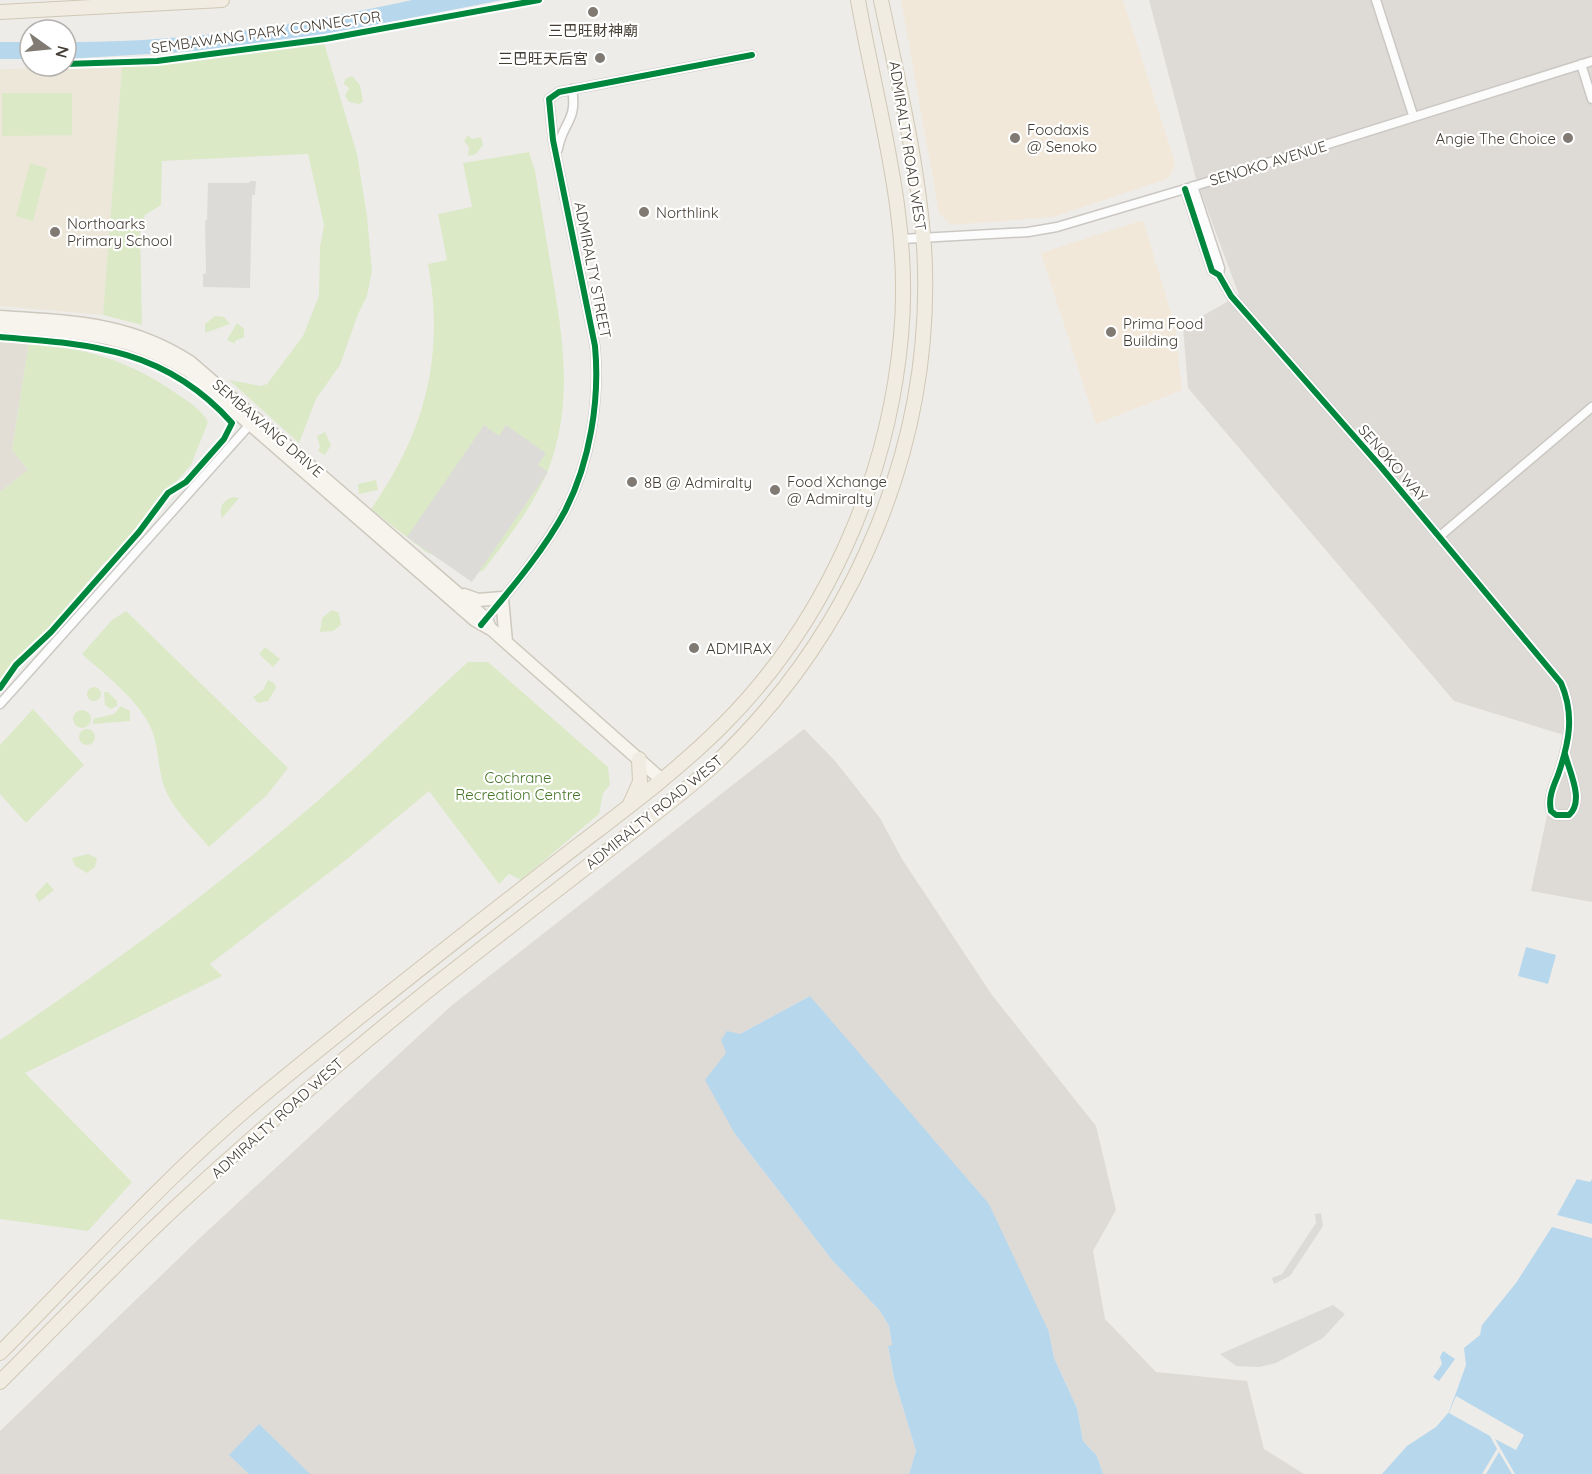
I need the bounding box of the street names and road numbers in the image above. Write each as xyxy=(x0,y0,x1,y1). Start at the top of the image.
street label: SEMBAWANG PARK CONNECTOR xyxy=(150,6,382,58)
street label: ADMIRALTY ROAD WEST xyxy=(885,60,931,232)
street label: SENOKO AVENUE xyxy=(1207,136,1329,190)
street label: ADMIRALTY STREET xyxy=(570,200,616,340)
street label: SEMBAWANG DRIVE xyxy=(209,375,327,481)
street label: SENOKO WAY xyxy=(1354,420,1432,506)
street label: ADMIRALTY ROAD WEST xyxy=(581,751,727,873)
street label: ADMIRALTY ROAD WEST xyxy=(207,1054,347,1182)

